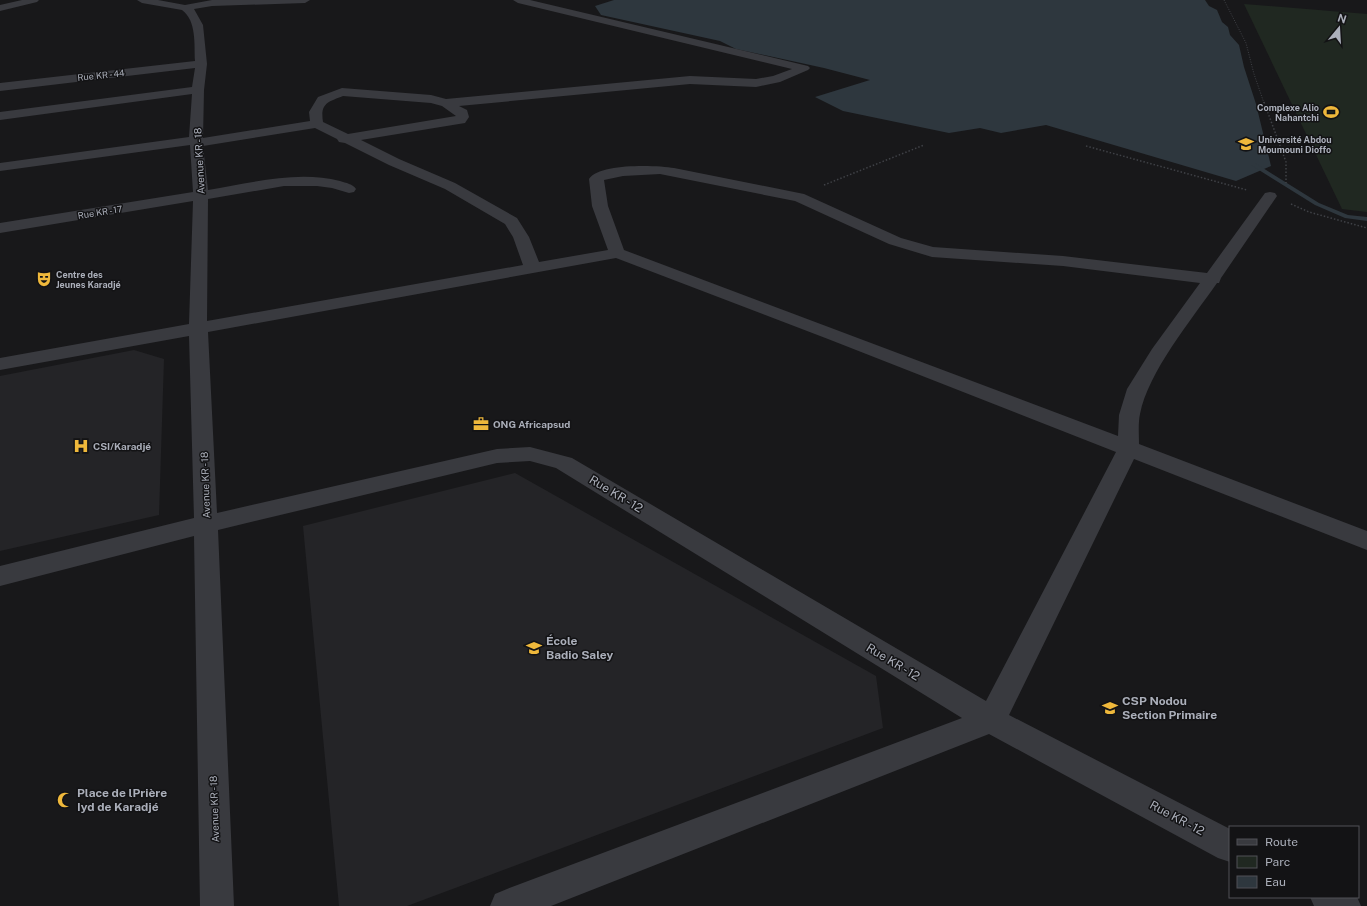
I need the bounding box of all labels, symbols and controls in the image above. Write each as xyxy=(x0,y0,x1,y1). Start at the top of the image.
north arrow xyxy=(1319,8,1359,48)
text: N xyxy=(1336,11,1348,26)
street label: Rue KR - 44 xyxy=(77,67,125,83)
place label: Complexe Alio Nahantchi xyxy=(1257,102,1319,123)
sports icon: Complexe Alio Nahantchi xyxy=(1322,103,1340,121)
street label: Avenue KR - 18 xyxy=(191,127,207,195)
place label: Université Abdou Moumouni Dioffo xyxy=(1258,134,1332,155)
school or university icon: Université Abdou Moumouni Dioffo xyxy=(1237,135,1255,153)
street label: Rue KR - 17 xyxy=(77,203,123,221)
place label: Centre des Jeunes Karadjé xyxy=(56,269,121,290)
theatre icon: Centre des Jeunes Karadjé xyxy=(35,270,53,288)
office icon: ONG Africapsud xyxy=(472,415,490,433)
place label: ONG Africapsud xyxy=(493,418,570,430)
hospital icon: CSI/Karadjé xyxy=(72,437,90,455)
place label: CSI/Karadjé xyxy=(93,440,151,452)
street label: Avenue KR - 18 xyxy=(198,451,212,519)
street label: Rue KR - 12 xyxy=(587,473,645,515)
place label: École Badio Saley xyxy=(546,634,613,662)
school or university icon: École Badio Saley xyxy=(525,639,543,657)
street label: Rue KR - 12 xyxy=(864,641,922,683)
place label: CSP Nodou Section Primaire xyxy=(1122,694,1217,722)
school or university icon: CSP Nodou Section Primaire xyxy=(1101,699,1119,717)
street label: Avenue KR - 18 xyxy=(207,775,221,843)
place label: Place de lPrière Iyd de Karadjé xyxy=(77,786,167,814)
mosque icon: Place de lPrière Iyd de Karadjé xyxy=(56,791,74,809)
street label: Rue KR - 12 xyxy=(1147,798,1207,838)
legend xyxy=(1229,826,1359,898)
text: Route xyxy=(1265,835,1298,849)
text: Parc xyxy=(1265,855,1290,869)
text: Eau xyxy=(1265,875,1286,889)

